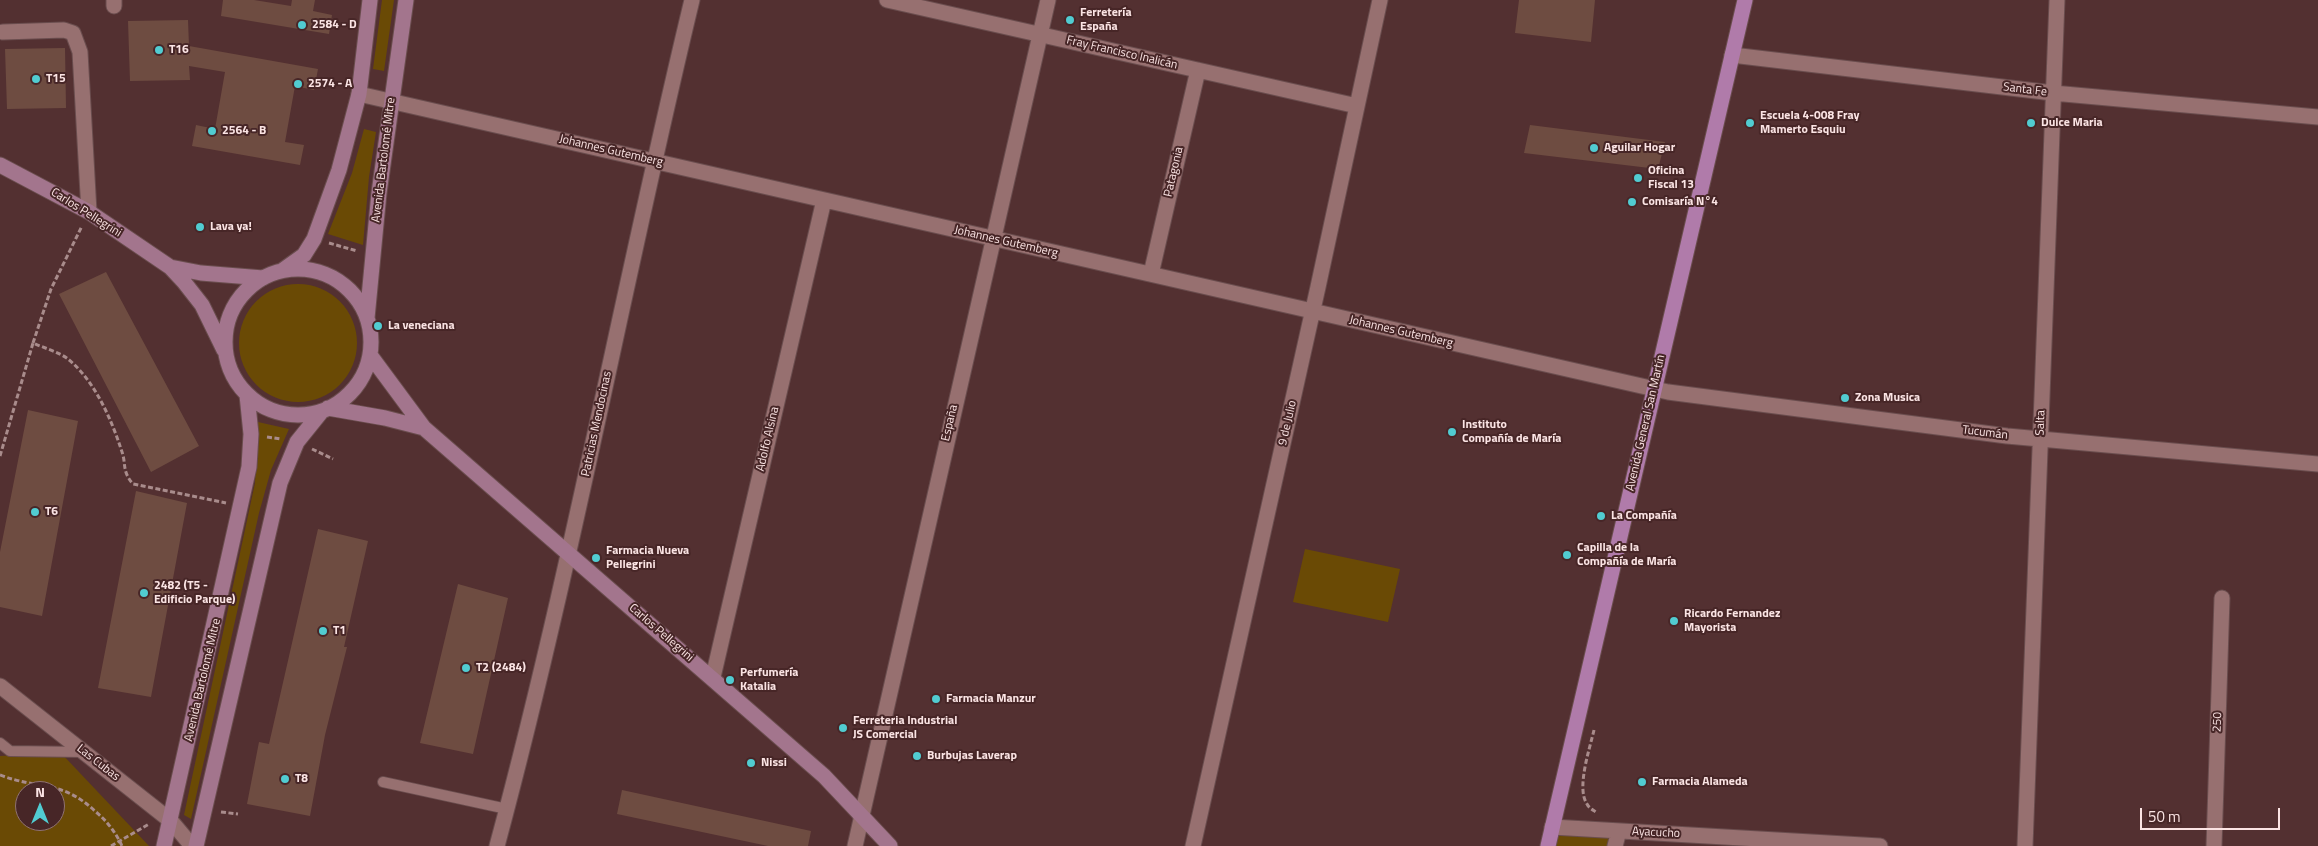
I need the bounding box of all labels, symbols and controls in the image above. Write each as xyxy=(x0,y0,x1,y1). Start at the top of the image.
place label: Ferretería España xyxy=(1080,6,1132,34)
marker: Ferretería España xyxy=(1064,14,1076,26)
place label: 2584 - D xyxy=(312,18,357,32)
marker: 2584 - D xyxy=(296,19,308,31)
street label: Fray Francisco Inalicán xyxy=(1065,33,1179,73)
place label: T16 xyxy=(169,43,189,57)
marker: T16 xyxy=(153,44,165,56)
place label: T15 xyxy=(46,72,66,86)
marker: T15 xyxy=(30,73,42,85)
place label: 2574 - A xyxy=(308,77,352,91)
marker: 2574 - A xyxy=(292,78,304,90)
street label: Santa Fe xyxy=(2002,80,2048,100)
street label: Avenida Bartolomé Mitre xyxy=(369,97,399,223)
place label: Escuela 4-008 Fray Mamerto Esquiu xyxy=(1760,109,1860,137)
place label: Dulce Maria xyxy=(2041,116,2103,130)
marker: Escuela 4-008 Fray Mamerto Esquiu xyxy=(1744,117,1756,129)
marker: Dulce Maria xyxy=(2025,117,2037,129)
place label: 2564 - B xyxy=(222,124,266,138)
marker: 2564 - B xyxy=(206,125,218,137)
street label: Johannes Gutemberg xyxy=(558,132,664,170)
place label: Aguilar Hogar xyxy=(1604,141,1675,155)
marker: Aguilar Hogar xyxy=(1588,142,1600,154)
street label: Patagonia xyxy=(1161,146,1187,198)
place label: Oficina Fiscal 13 xyxy=(1648,164,1694,192)
marker: Oficina Fiscal 13 xyxy=(1632,172,1644,184)
street label: Carlos Pellegrini xyxy=(48,185,124,241)
place label: Comisaría N°4 xyxy=(1642,195,1718,209)
marker: Comisaría N°4 xyxy=(1626,196,1638,208)
place label: Lava ya! xyxy=(210,220,252,234)
marker: Lava ya! xyxy=(194,221,206,233)
street label: Johannes Gutemberg xyxy=(953,223,1059,261)
street label: Johannes Gutemberg xyxy=(1348,313,1454,351)
place label: La veneciana xyxy=(388,319,455,333)
marker: La veneciana xyxy=(372,320,384,332)
street label: Avenida General San Martín xyxy=(1623,353,1669,493)
street label: Patricias Mendocinas xyxy=(579,370,615,478)
place label: Zona Musica xyxy=(1855,391,1920,405)
marker: Zona Musica xyxy=(1839,392,1851,404)
street label: 9 de Julio xyxy=(1276,399,1300,447)
street label: España xyxy=(939,403,961,443)
street label: Adolfo Alsina xyxy=(754,405,782,473)
street label: Salta xyxy=(2033,410,2049,436)
place label: Instituto Compañía de María xyxy=(1462,418,1562,446)
street label: Tucumán xyxy=(1961,423,2009,443)
marker: Instituto Compañía de María xyxy=(1446,426,1458,438)
place label: T6 xyxy=(45,505,58,519)
marker: T6 xyxy=(29,506,41,518)
place label: La Compañía xyxy=(1611,509,1677,523)
marker: La Compañía xyxy=(1595,510,1607,522)
place label: Capilla de la Compañía de María xyxy=(1577,541,1677,569)
place label: Farmacia Nueva Pellegrini xyxy=(606,544,689,572)
marker: Capilla de la Compañía de María xyxy=(1561,549,1573,561)
marker: Farmacia Nueva Pellegrini xyxy=(590,552,602,564)
place label: 2482 (T5 - Edificio Parque) xyxy=(154,579,236,607)
marker: 2482 (T5 - Edificio Parque) xyxy=(138,587,150,599)
street label: Carlos Pellegrini xyxy=(626,601,696,665)
place label: Ricardo Fernandez Mayorista xyxy=(1684,607,1780,635)
marker: Ricardo Fernandez Mayorista xyxy=(1668,615,1680,627)
street label: Avenida Bartolomé Mitre xyxy=(182,617,224,743)
place label: T1 xyxy=(333,624,346,638)
marker: T1 xyxy=(317,625,329,637)
place label: T2 (2484) xyxy=(476,661,526,675)
marker: T2 (2484) xyxy=(460,662,472,674)
place label: Perfumería Katalia xyxy=(740,666,798,694)
marker: Perfumería Katalia xyxy=(724,674,736,686)
place label: Farmacia Manzur xyxy=(946,692,1036,706)
marker: Farmacia Manzur xyxy=(930,693,942,705)
street label: 250 xyxy=(2210,712,2226,732)
place label: Ferreteria Industrial JS Comercial xyxy=(853,714,957,742)
marker: Ferreteria Industrial JS Comercial xyxy=(837,722,849,734)
street label: Las Cubas xyxy=(74,742,122,784)
place label: Burbujas Laverap xyxy=(927,749,1017,763)
marker: Burbujas Laverap xyxy=(911,750,923,762)
place label: Nissi xyxy=(761,756,787,770)
marker: Nissi xyxy=(745,757,757,769)
place label: T8 xyxy=(295,772,308,786)
marker: T8 xyxy=(279,773,291,785)
place label: Farmacia Alameda xyxy=(1652,775,1748,789)
marker: Farmacia Alameda xyxy=(1636,776,1648,788)
north arrow xyxy=(15,781,65,831)
text: N xyxy=(35,781,45,802)
scale bar xyxy=(2143,798,2283,830)
text: 50 m xyxy=(2148,805,2181,828)
street label: Ayacucho xyxy=(1632,825,1680,841)

